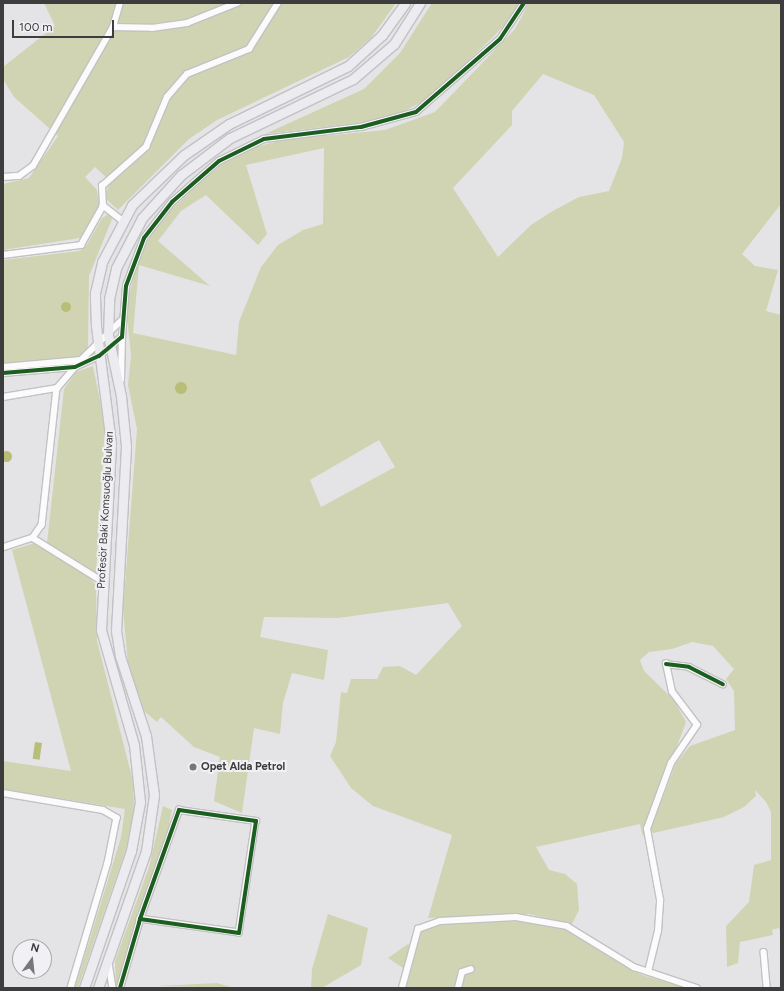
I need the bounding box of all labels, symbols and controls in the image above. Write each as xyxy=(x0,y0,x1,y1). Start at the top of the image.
scale bar xyxy=(14,12,116,38)
text: 100 m xyxy=(19,20,53,34)
street label: Profesör Baki Komsuoğlu Bulvarı xyxy=(95,431,117,589)
place label: Opet Alda Petrol xyxy=(201,760,285,774)
marker: Opet Alda Petrol xyxy=(188,762,198,772)
north arrow xyxy=(12,939,52,979)
text: N xyxy=(29,941,41,955)

